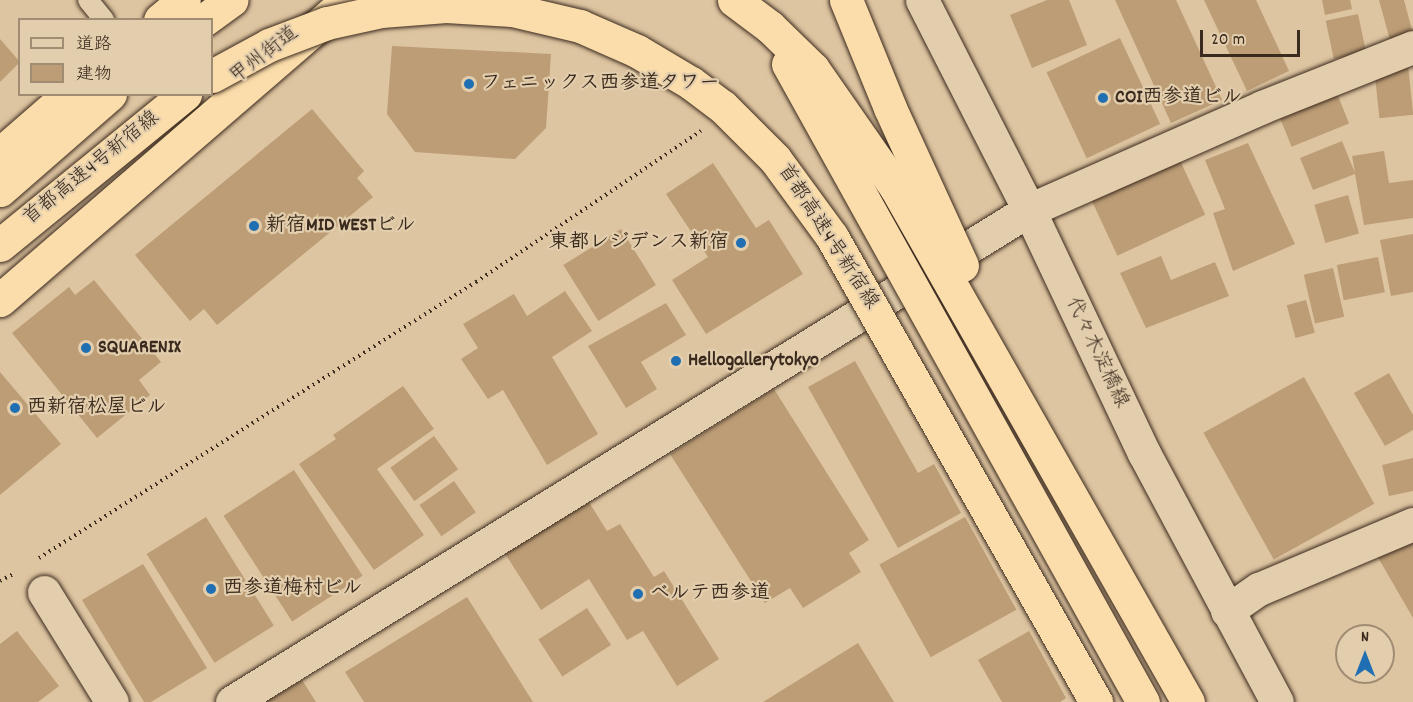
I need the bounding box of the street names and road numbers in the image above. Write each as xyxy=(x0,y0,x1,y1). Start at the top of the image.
street label: 甲州街道 xyxy=(226,22,304,90)
street label: 首都高速4号新宿線 xyxy=(19,107,165,231)
street label: 首都高速4号新宿線 xyxy=(771,160,883,314)
street label: 代々木淀橋線 xyxy=(1059,294,1133,412)

